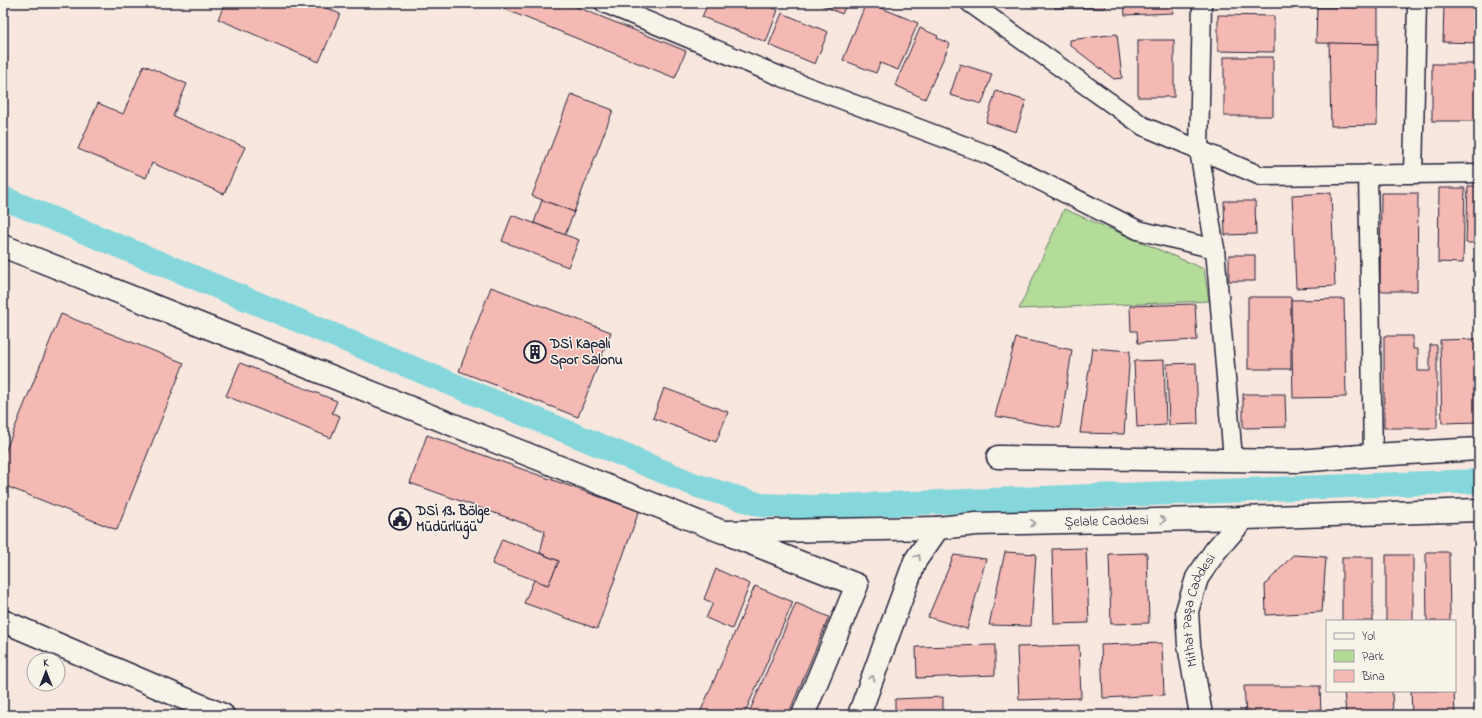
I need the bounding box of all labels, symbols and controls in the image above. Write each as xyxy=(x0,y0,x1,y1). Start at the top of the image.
place label: DSİ Kapalı Spor Salonu xyxy=(549,334,623,371)
building icon: DSİ Kapalı Spor Salonu xyxy=(522,339,548,365)
place label: DSİ 13. Bölge Müdürlüğü xyxy=(415,501,491,540)
public building icon: DSİ 13. Bölge Müdürlüğü xyxy=(387,506,413,532)
street label: Şelale Caddesi xyxy=(1064,510,1149,533)
one-way arrow xyxy=(1160,516,1166,524)
one-way arrow xyxy=(1030,519,1036,527)
street label: Mithat Paşa Caddesi xyxy=(1176,549,1221,669)
one-way arrow xyxy=(913,554,921,561)
legend xyxy=(1326,620,1456,692)
text: Yol xyxy=(1362,628,1375,646)
text: Park xyxy=(1362,648,1384,666)
north arrow xyxy=(26,652,66,692)
text: K xyxy=(43,655,49,671)
text: Bina xyxy=(1361,668,1385,686)
one-way arrow xyxy=(867,675,876,682)

